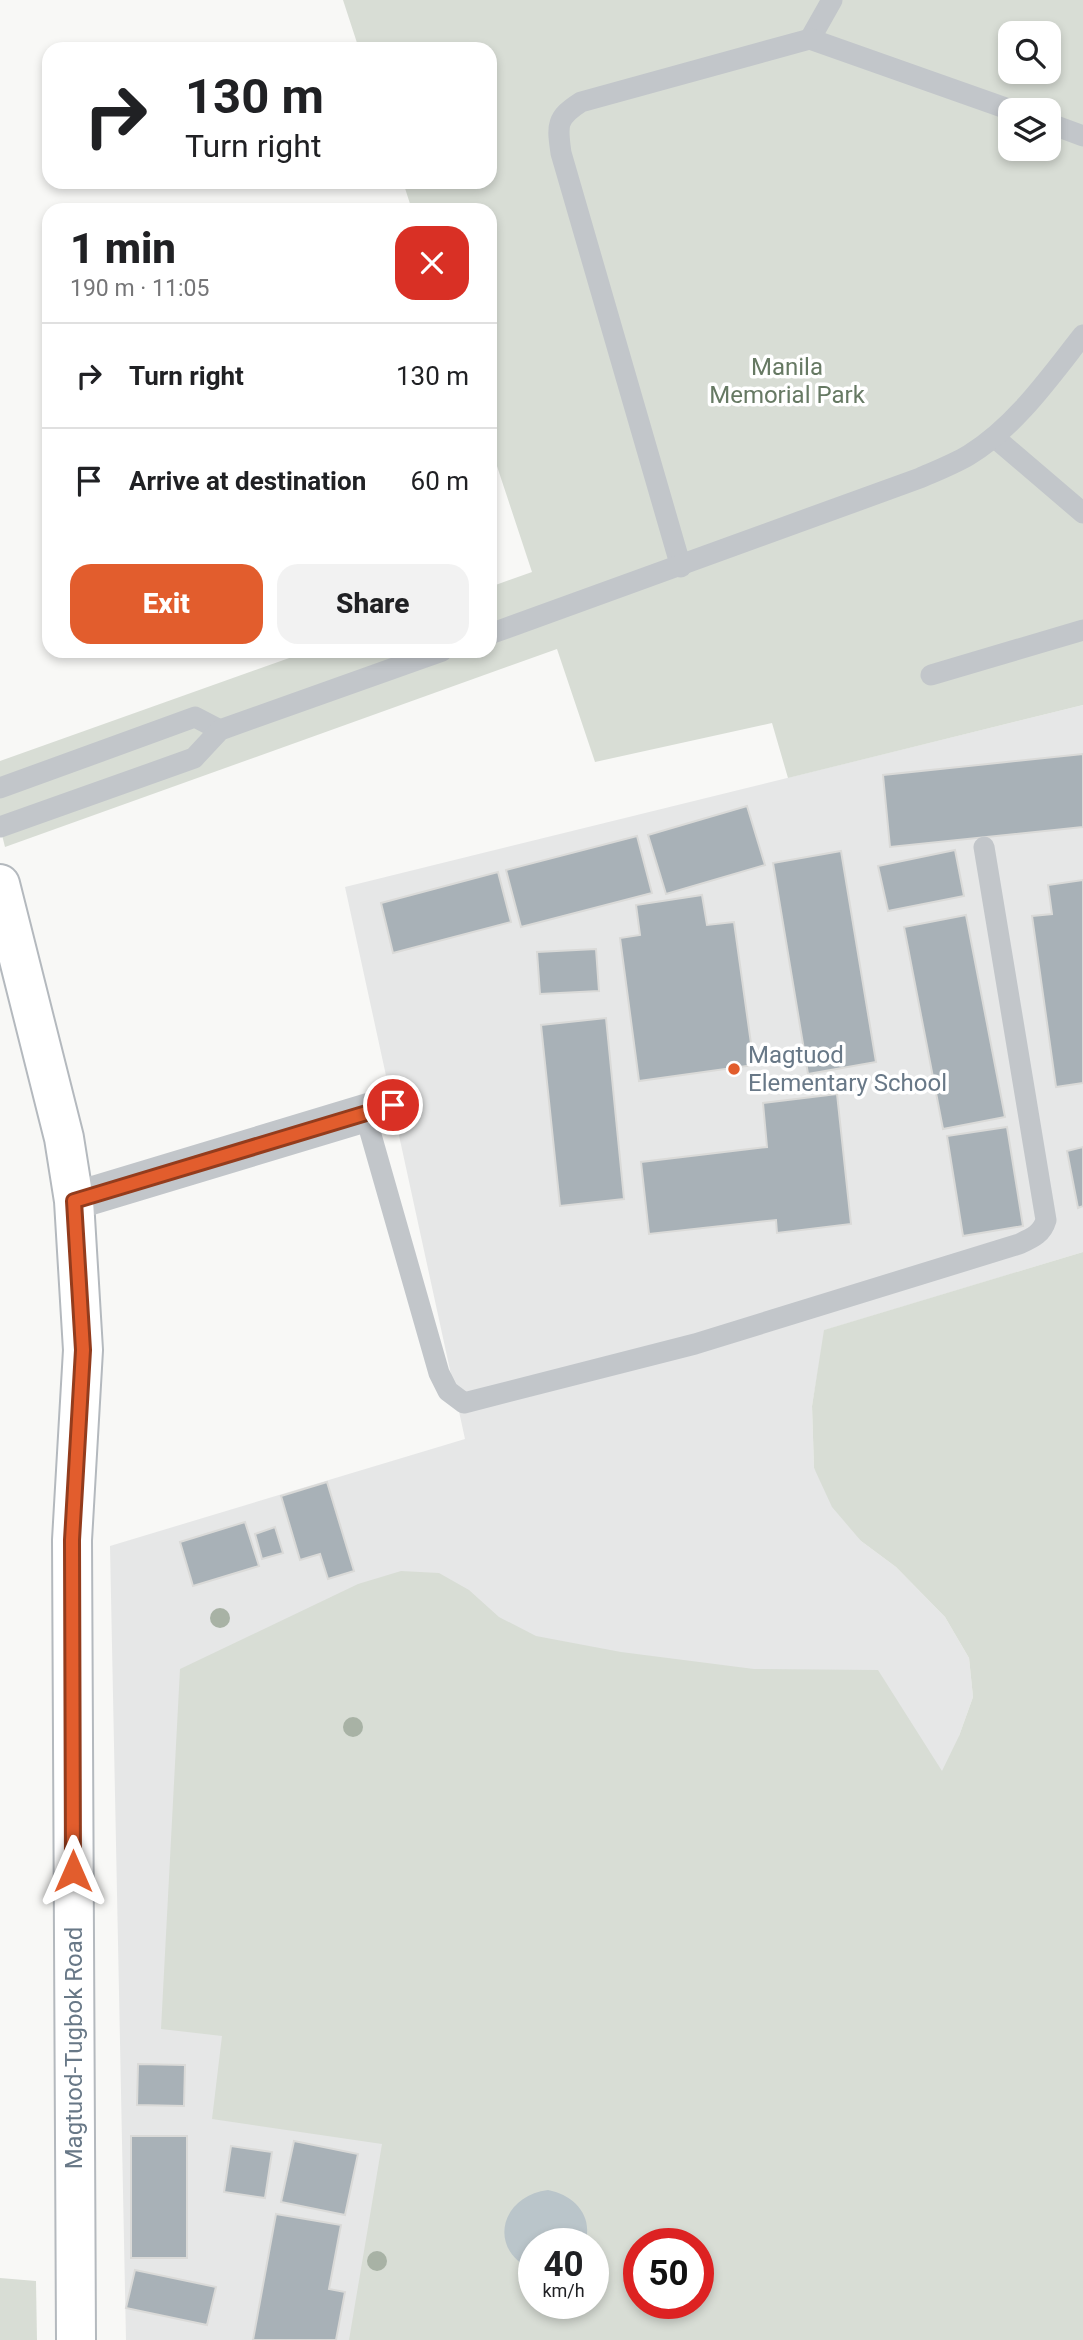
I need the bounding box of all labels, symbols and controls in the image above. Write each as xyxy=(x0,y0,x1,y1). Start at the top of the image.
map controls xyxy=(998,21,1061,161)
button: search xyxy=(998,21,1061,84)
text: 130 m xyxy=(185,68,324,125)
icon: right xyxy=(70,70,161,161)
button: layers xyxy=(998,98,1061,161)
text: Turn right xyxy=(185,127,321,165)
text: 1 min xyxy=(70,224,176,273)
button: close xyxy=(395,226,469,300)
text: 190 m · 11:05 xyxy=(70,275,209,302)
park label: Manila Memorial Park xyxy=(709,353,866,409)
icon: right xyxy=(70,357,108,395)
text: Turn right xyxy=(129,361,244,391)
text: 130 m xyxy=(396,361,469,391)
icon: arrive xyxy=(70,462,108,500)
text: Arrive at destination xyxy=(129,466,366,496)
text: 60 m xyxy=(411,466,469,496)
button: Exit xyxy=(70,564,263,644)
button: Share xyxy=(277,564,469,644)
place label: Magtuod Elementary School xyxy=(748,1041,947,1097)
marker: Magtuod Elementary School xyxy=(726,1061,742,1077)
pin xyxy=(363,1075,423,1135)
icon: arrive xyxy=(374,1086,412,1124)
position arrow xyxy=(36,1834,110,1908)
street label: Magtuod-Tugbok Road xyxy=(60,1927,88,2169)
speed limit sign: 50 xyxy=(623,2228,714,2319)
text: 40 xyxy=(543,2244,584,2285)
text: km/h xyxy=(542,2280,585,2301)

